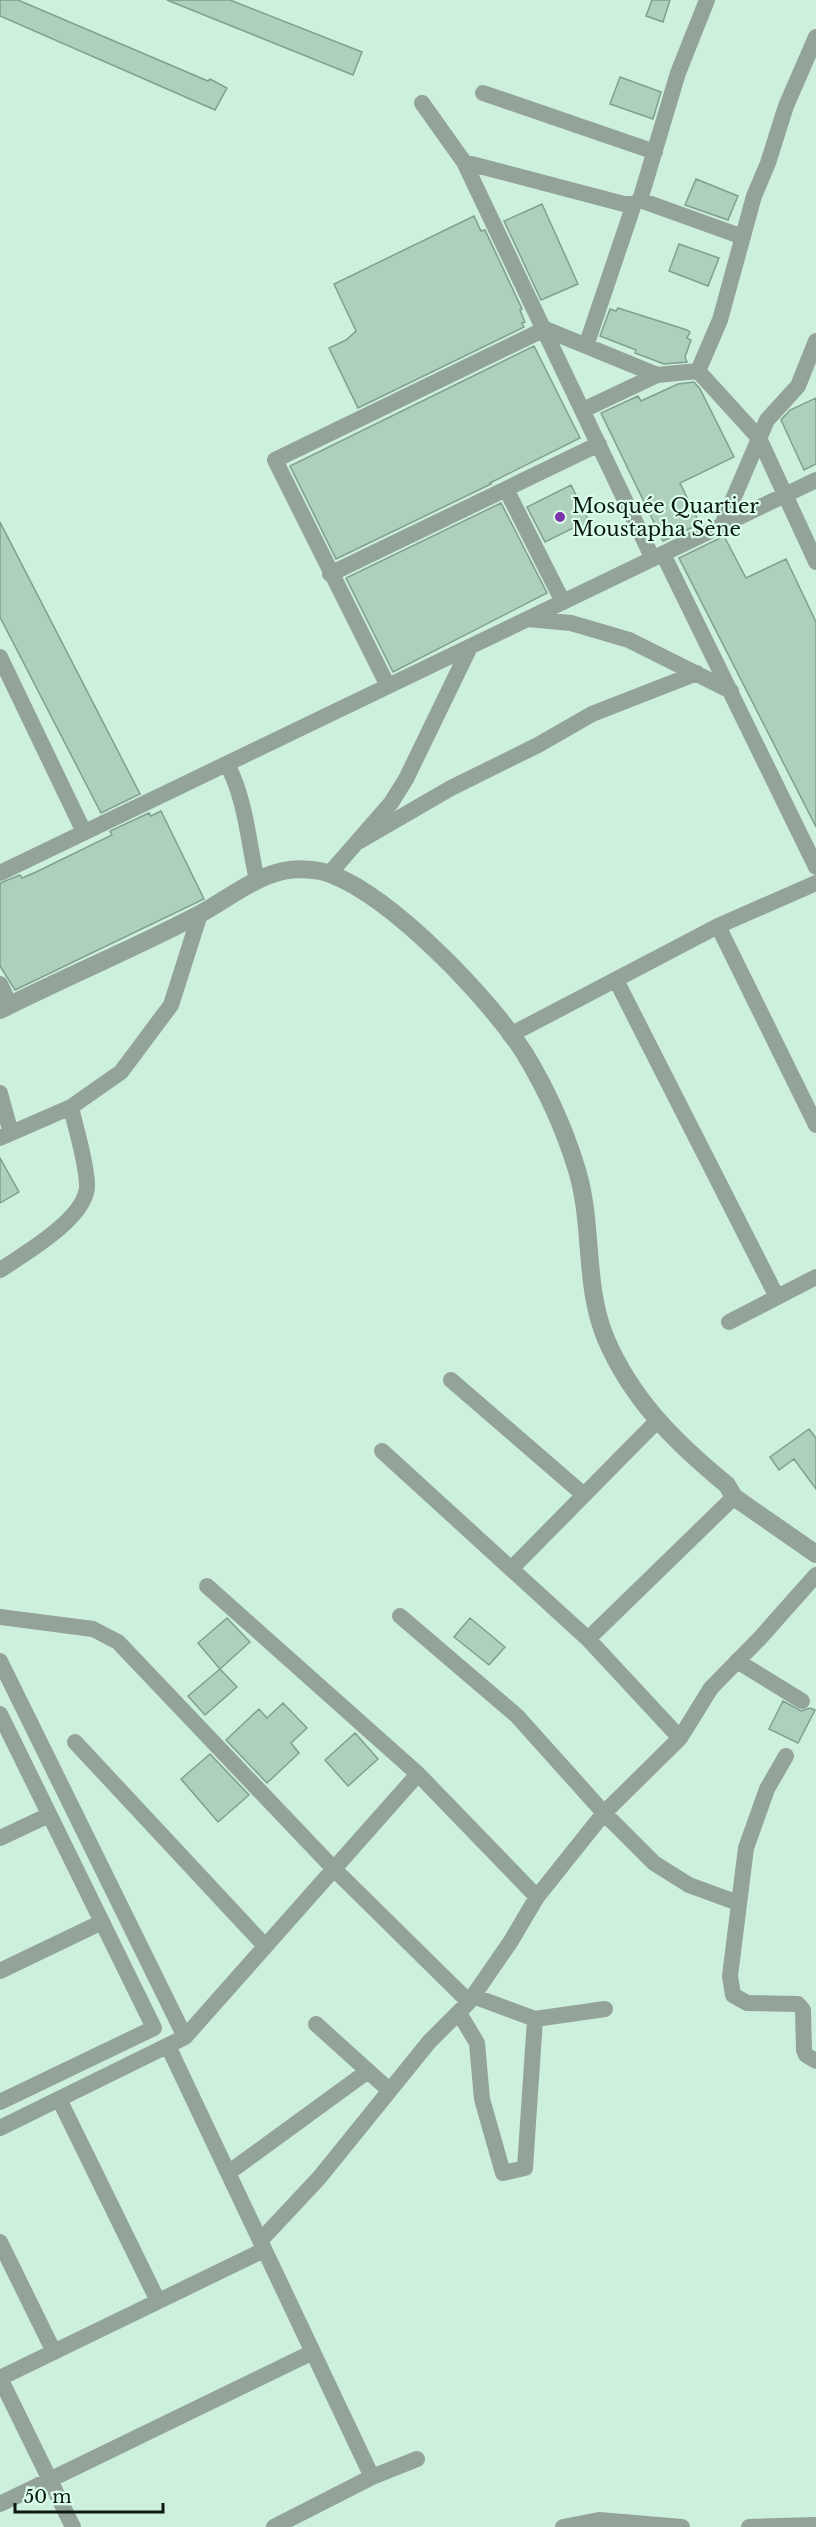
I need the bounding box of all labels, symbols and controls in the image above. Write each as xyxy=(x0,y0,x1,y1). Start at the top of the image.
place label: Mosquée Quartier Moustapha Sène xyxy=(572,494,759,541)
marker: Mosquée Quartier Moustapha Sène xyxy=(553,510,567,524)
scale bar xyxy=(15,2476,164,2514)
text: 50 m xyxy=(24,2486,72,2508)

